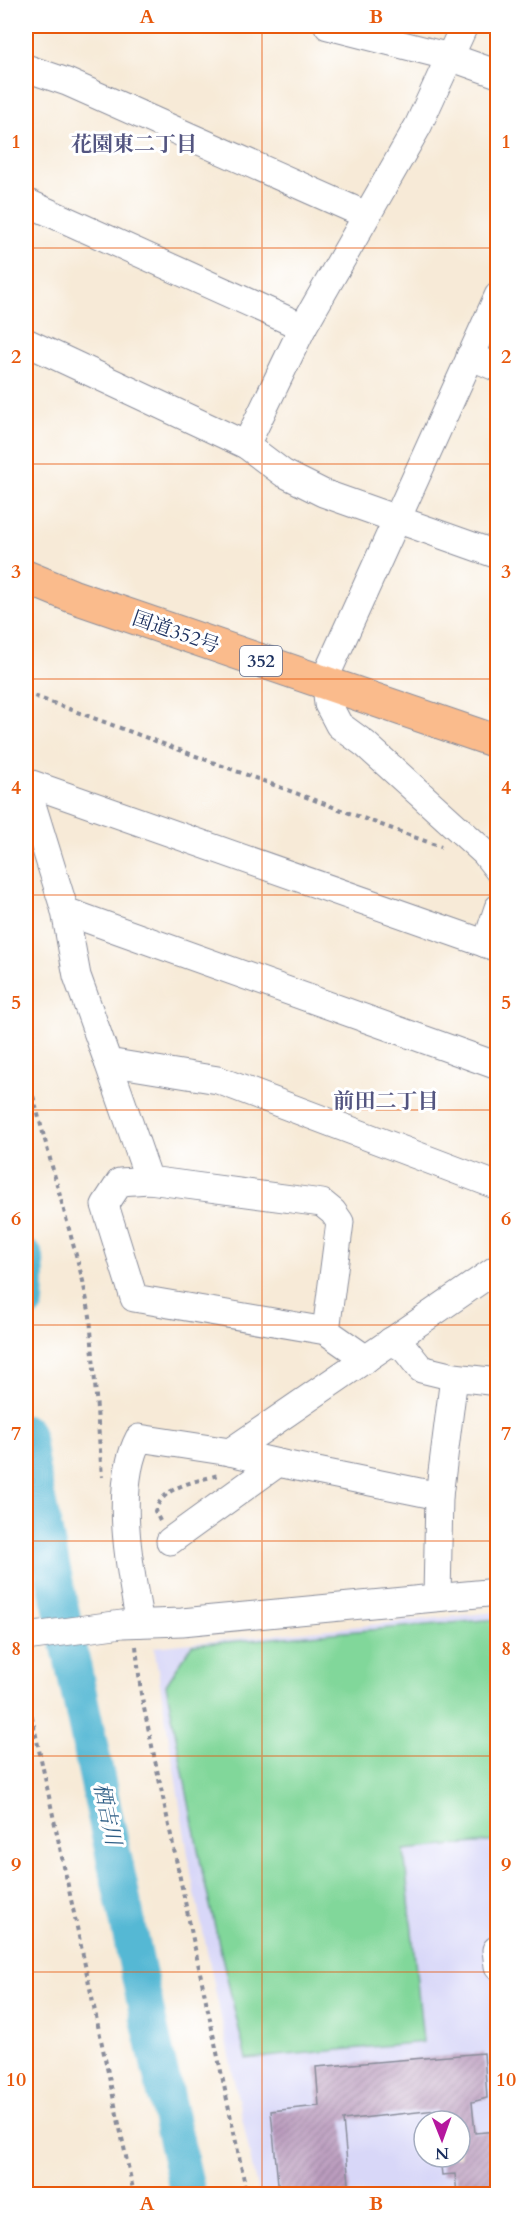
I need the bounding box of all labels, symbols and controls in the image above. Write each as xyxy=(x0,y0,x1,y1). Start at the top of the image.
text: A xyxy=(139,3,155,30)
text: B xyxy=(369,3,383,30)
text: 1 xyxy=(11,128,21,155)
text: 1 xyxy=(501,128,511,155)
district label: 花園東二丁目 xyxy=(71,130,197,159)
text: 2 xyxy=(11,343,21,370)
text: 2 xyxy=(501,343,511,370)
text: 3 xyxy=(11,558,21,585)
text: 3 xyxy=(501,558,511,585)
street label: 国道352号 xyxy=(129,604,223,660)
road number: 352 xyxy=(240,646,282,676)
text: 4 xyxy=(11,774,21,801)
text: 4 xyxy=(501,774,511,801)
text: 5 xyxy=(11,989,21,1016)
text: 5 xyxy=(501,989,511,1016)
district label: 前田二丁目 xyxy=(334,1087,439,1116)
text: 6 xyxy=(11,1205,21,1232)
text: 6 xyxy=(501,1205,511,1232)
text: 7 xyxy=(11,1420,21,1447)
text: 7 xyxy=(501,1420,511,1447)
text: 8 xyxy=(11,1635,21,1662)
text: 8 xyxy=(501,1635,511,1662)
water label: 栖吉川 xyxy=(86,1780,128,1850)
text: 9 xyxy=(11,1851,21,1878)
text: 9 xyxy=(501,1851,511,1878)
text: 10 xyxy=(6,2066,26,2093)
text: 10 xyxy=(496,2066,516,2093)
north arrow xyxy=(412,2109,472,2169)
text: N xyxy=(435,2142,449,2164)
text: A xyxy=(139,2190,155,2217)
text: B xyxy=(369,2190,383,2217)

